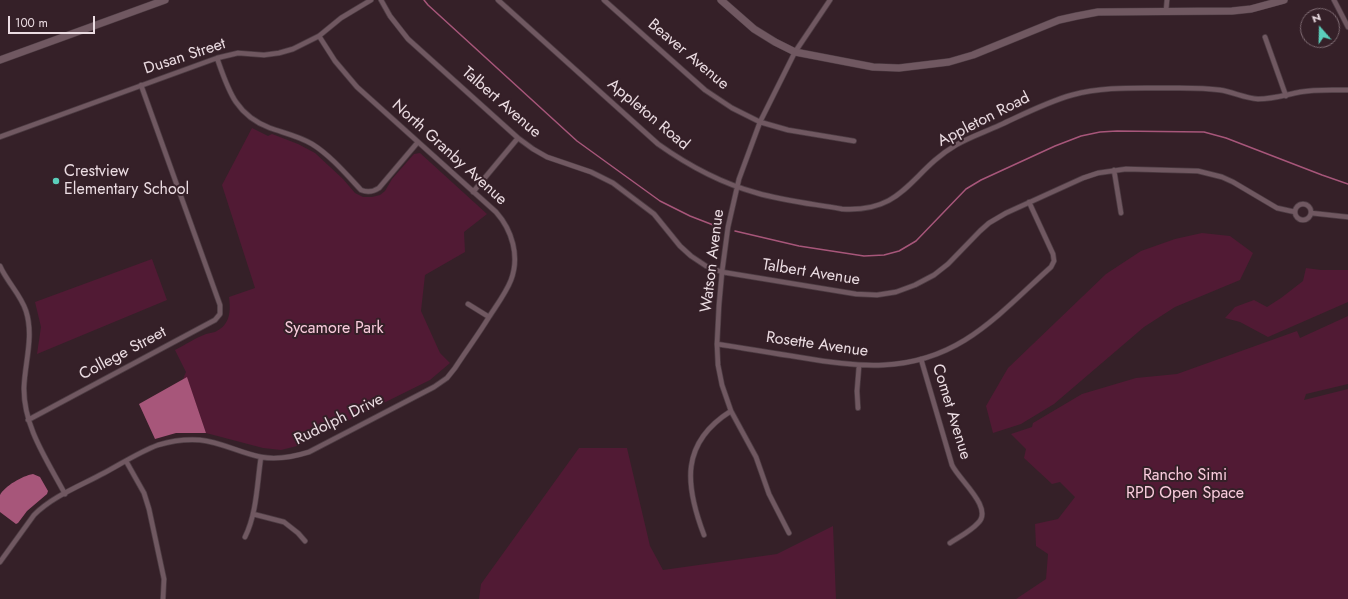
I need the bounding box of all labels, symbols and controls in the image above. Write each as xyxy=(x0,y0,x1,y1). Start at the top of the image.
scale bar xyxy=(10,8,97,34)
north arrow xyxy=(1300,8,1340,48)
text: N xyxy=(1309,9,1323,27)
text: 100 m xyxy=(15,14,48,32)
street label: Beaver Avenue xyxy=(644,16,732,94)
street label: Dusan Street xyxy=(142,35,228,79)
street label: Talbert Avenue xyxy=(458,63,544,143)
street label: Appleton Road xyxy=(603,75,693,155)
street label: Appleton Road xyxy=(935,89,1033,151)
street label: North Granby Avenue xyxy=(388,96,510,210)
place label: Crestview Elementary School xyxy=(64,162,189,200)
marker: Crestview Elementary School xyxy=(51,176,61,186)
street label: Watson Avenue xyxy=(697,208,729,314)
street label: Talbert Avenue xyxy=(761,256,861,290)
park label: Sycamore Park xyxy=(285,319,383,339)
street label: College Street xyxy=(76,323,170,385)
street label: Rosette Avenue xyxy=(765,328,869,362)
street label: Comet Avenue xyxy=(927,362,975,462)
street label: Rudolph Drive xyxy=(291,390,387,450)
park label: Rancho Simi RPD Open Space xyxy=(1126,466,1244,504)

